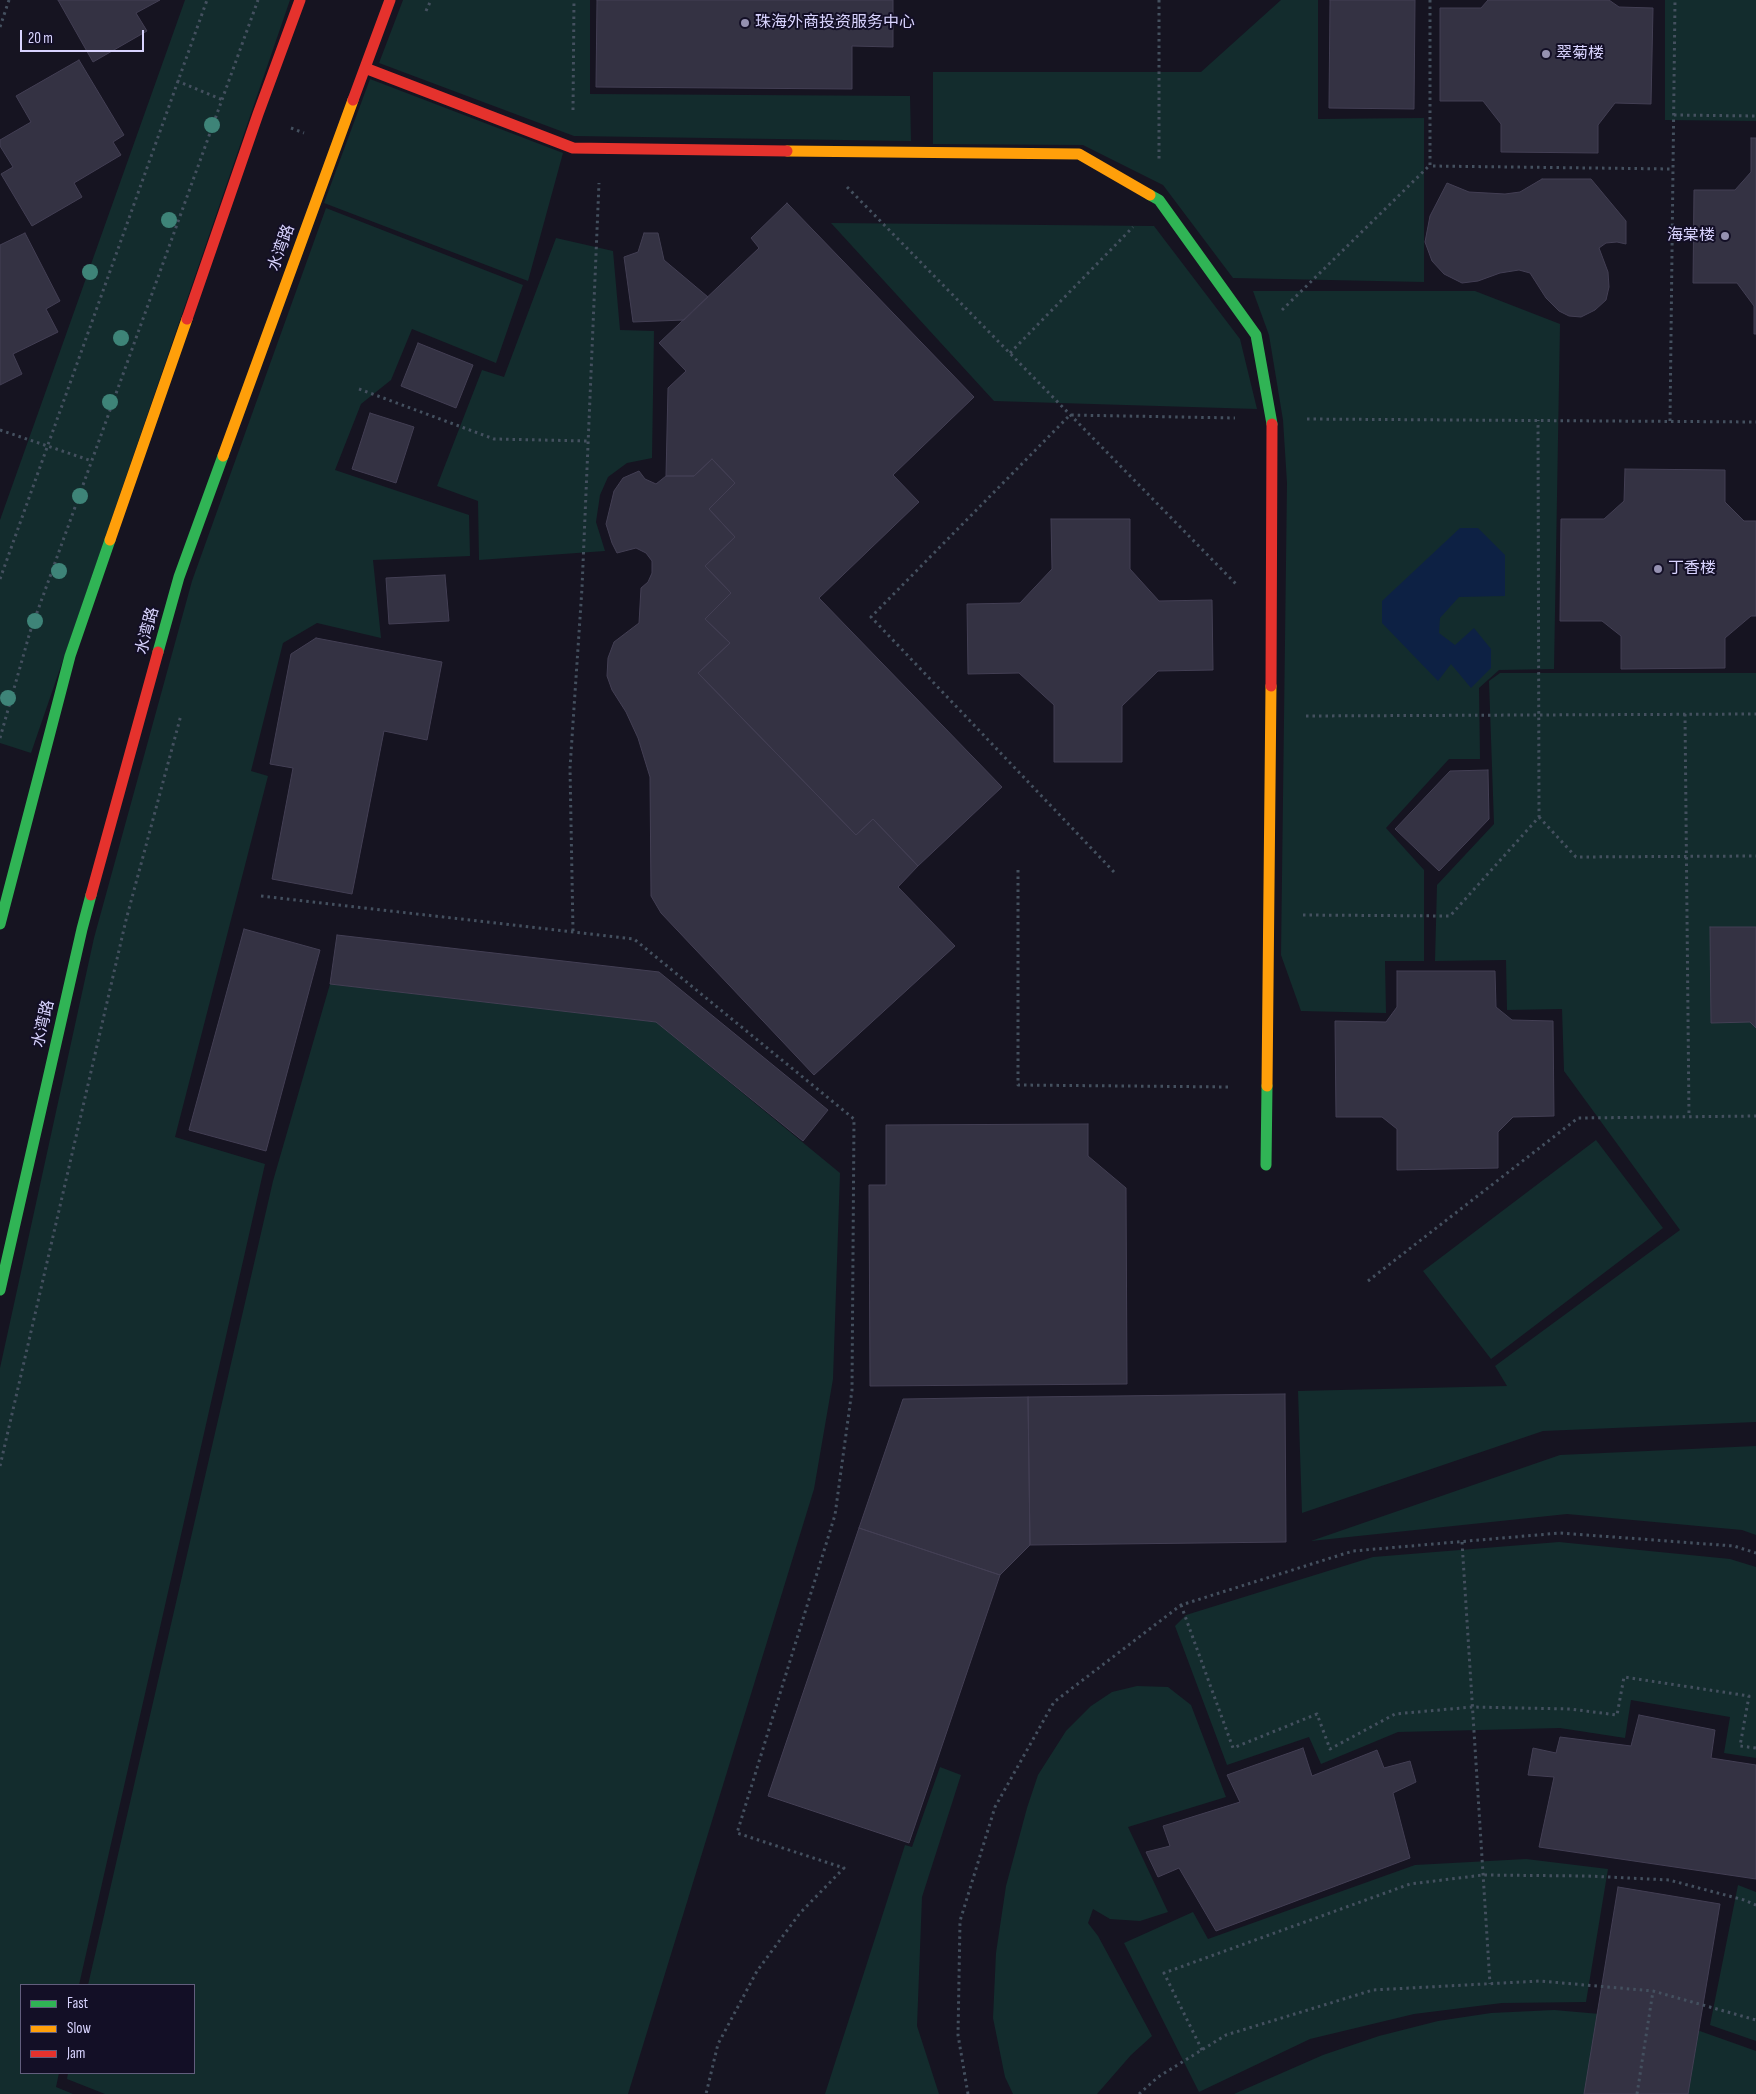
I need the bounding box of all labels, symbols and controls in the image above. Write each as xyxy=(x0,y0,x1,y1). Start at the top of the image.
place label: 珠海外商投资服务中心 xyxy=(755,13,915,33)
marker: 珠海外商投资服务中心 xyxy=(739,17,751,29)
scale bar xyxy=(22,20,146,52)
text: 20 m xyxy=(28,29,53,48)
place label: 翠菊楼 xyxy=(1556,44,1604,64)
marker: 翠菊楼 xyxy=(1540,48,1552,60)
street label: 水湾路 xyxy=(265,222,299,274)
place label: 海棠楼 xyxy=(1667,226,1715,246)
marker: 海棠楼 xyxy=(1719,230,1731,242)
place label: 丁香楼 xyxy=(1668,559,1716,579)
marker: 丁香楼 xyxy=(1652,563,1664,575)
street label: 水湾路 xyxy=(133,605,163,657)
street label: 水湾路 xyxy=(29,998,59,1050)
legend xyxy=(20,1984,195,2074)
text: Fast xyxy=(67,1994,88,2013)
text: Slow xyxy=(67,2019,91,2038)
text: Jam xyxy=(67,2044,85,2063)

